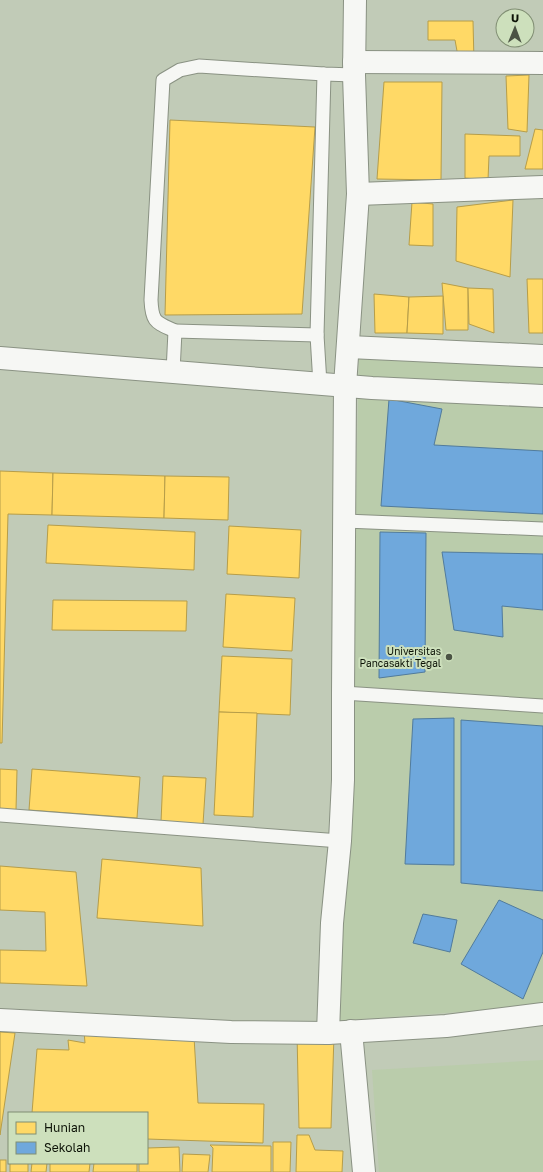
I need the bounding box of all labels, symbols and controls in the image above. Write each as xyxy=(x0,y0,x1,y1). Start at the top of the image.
north arrow xyxy=(495,8,535,48)
text: U xyxy=(511,11,519,24)
place label: Universitas Pancasakti Tegal xyxy=(360,645,441,669)
marker: Universitas Pancasakti Tegal xyxy=(444,652,454,662)
legend xyxy=(8,1112,148,1164)
text: Hunian xyxy=(44,1120,85,1135)
text: Sekolah xyxy=(44,1140,90,1155)

